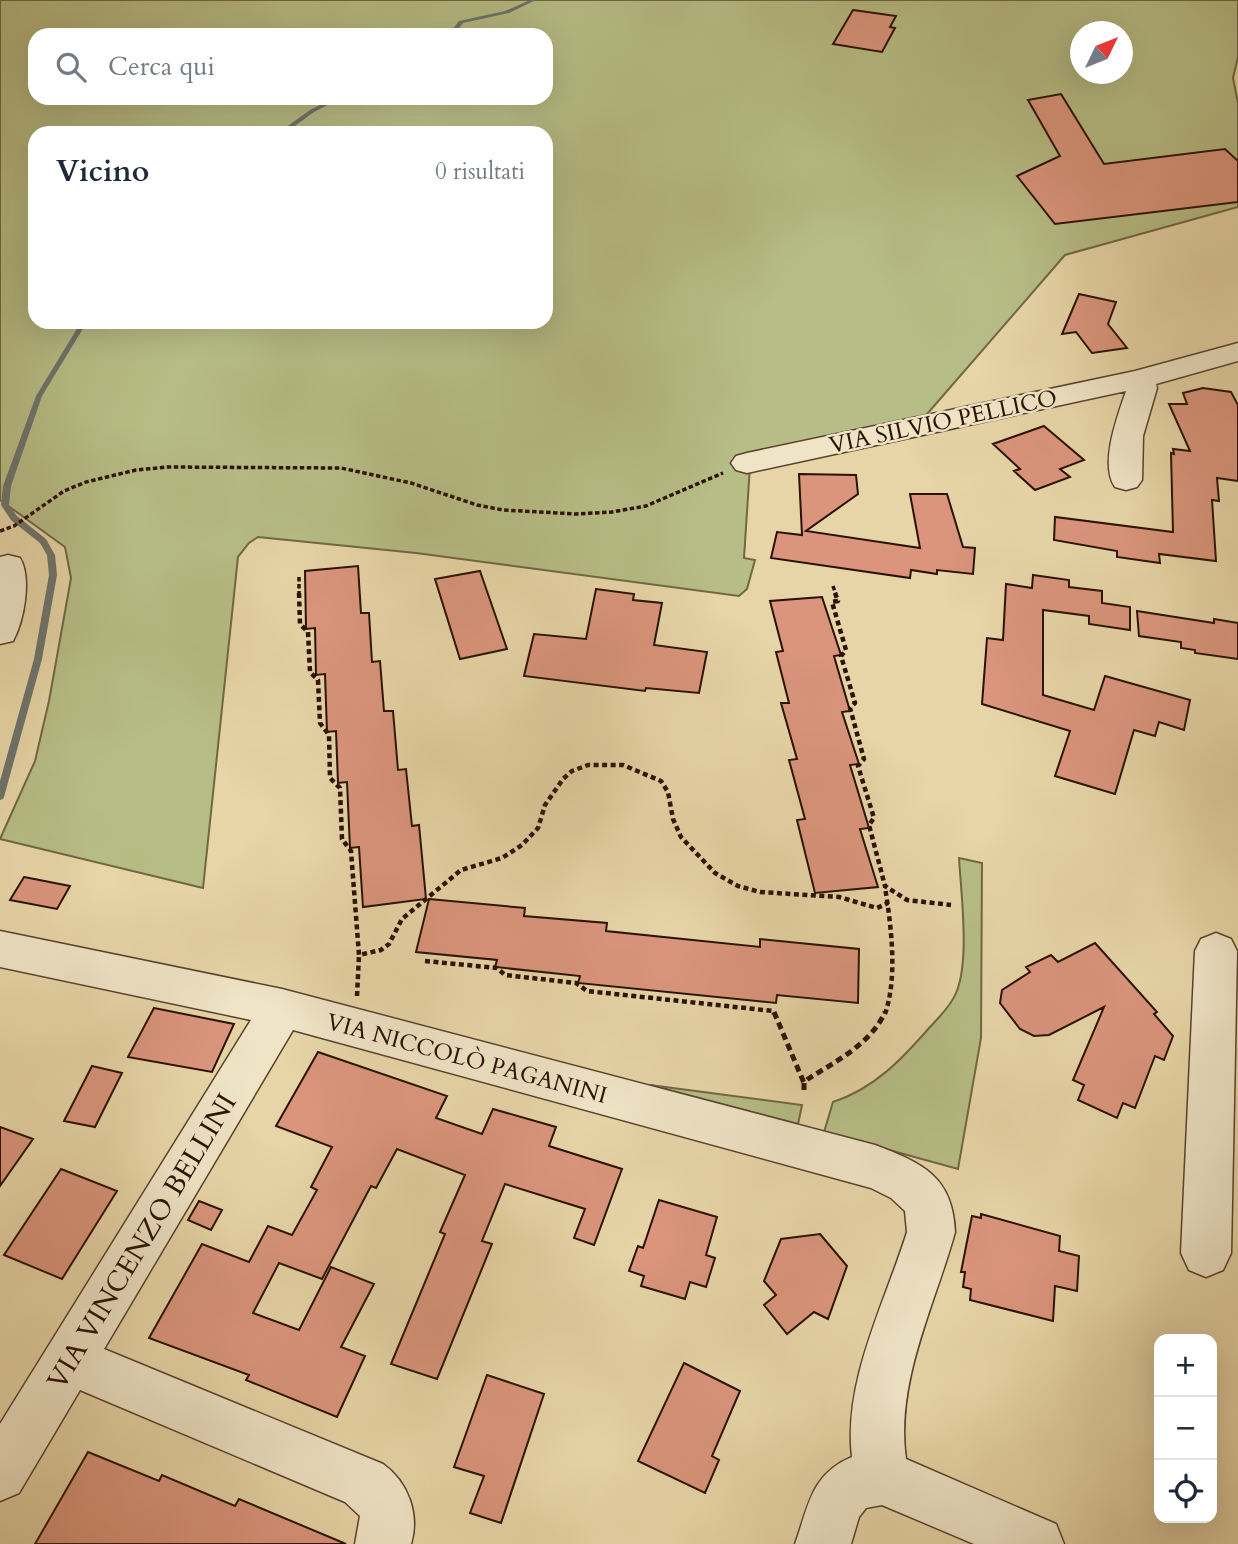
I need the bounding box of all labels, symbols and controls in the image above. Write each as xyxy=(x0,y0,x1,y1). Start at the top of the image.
north arrow xyxy=(1070,21,1133,84)
search box xyxy=(28,28,553,105)
icon: search xyxy=(52,48,90,86)
text: Cerca qui xyxy=(108,49,215,84)
text: Vicino xyxy=(56,151,149,192)
text: 0 risultati xyxy=(435,156,525,187)
street label: VIA SILVIO PELLICO xyxy=(826,382,1060,461)
street label: VIA NICCOLÒ PAGANINI xyxy=(323,1005,611,1111)
street label: VIA VINCENZO BELLINI xyxy=(38,1086,245,1397)
map controls xyxy=(1154,1334,1217,1523)
button: + xyxy=(1154,1334,1217,1397)
button: − xyxy=(1154,1397,1217,1460)
button: locate xyxy=(1154,1460,1217,1523)

